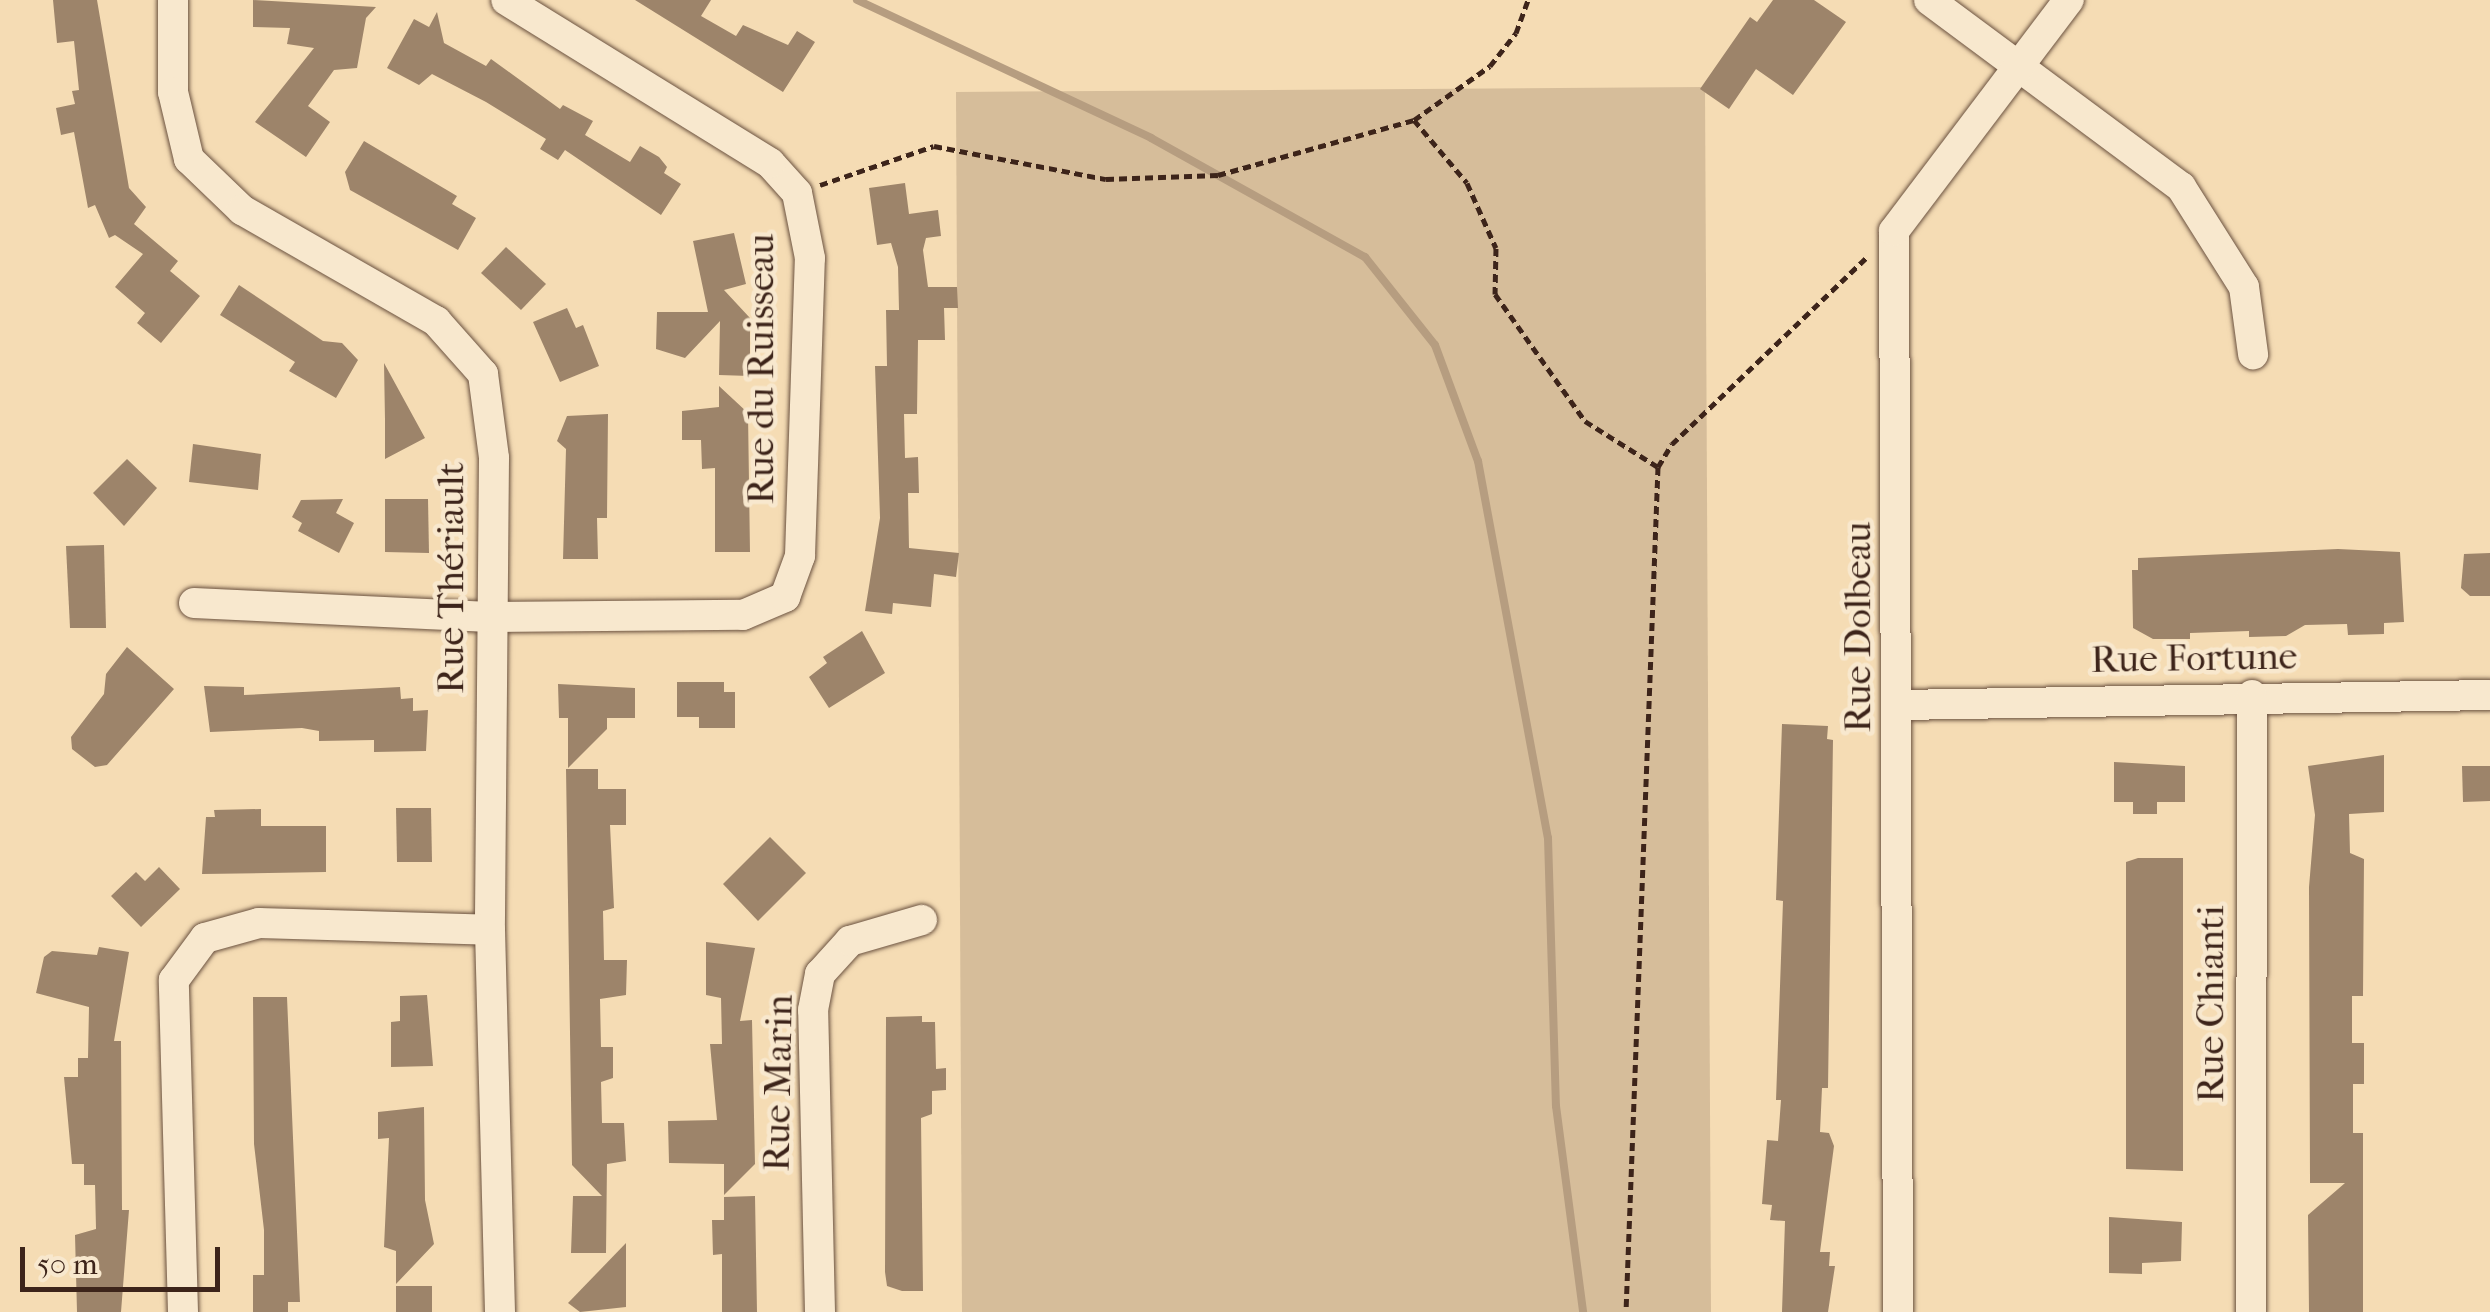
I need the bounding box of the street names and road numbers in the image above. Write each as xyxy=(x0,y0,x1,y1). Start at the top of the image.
street label: Rue du Ruisseau xyxy=(738,234,784,504)
street label: Rue Thériault xyxy=(428,462,474,694)
street label: Rue Dolbeau xyxy=(1835,521,1881,733)
street label: Rue Fortune xyxy=(2090,633,2298,683)
street label: Rue Chianti xyxy=(2188,905,2234,1103)
street label: Rue Marin xyxy=(754,994,802,1172)

